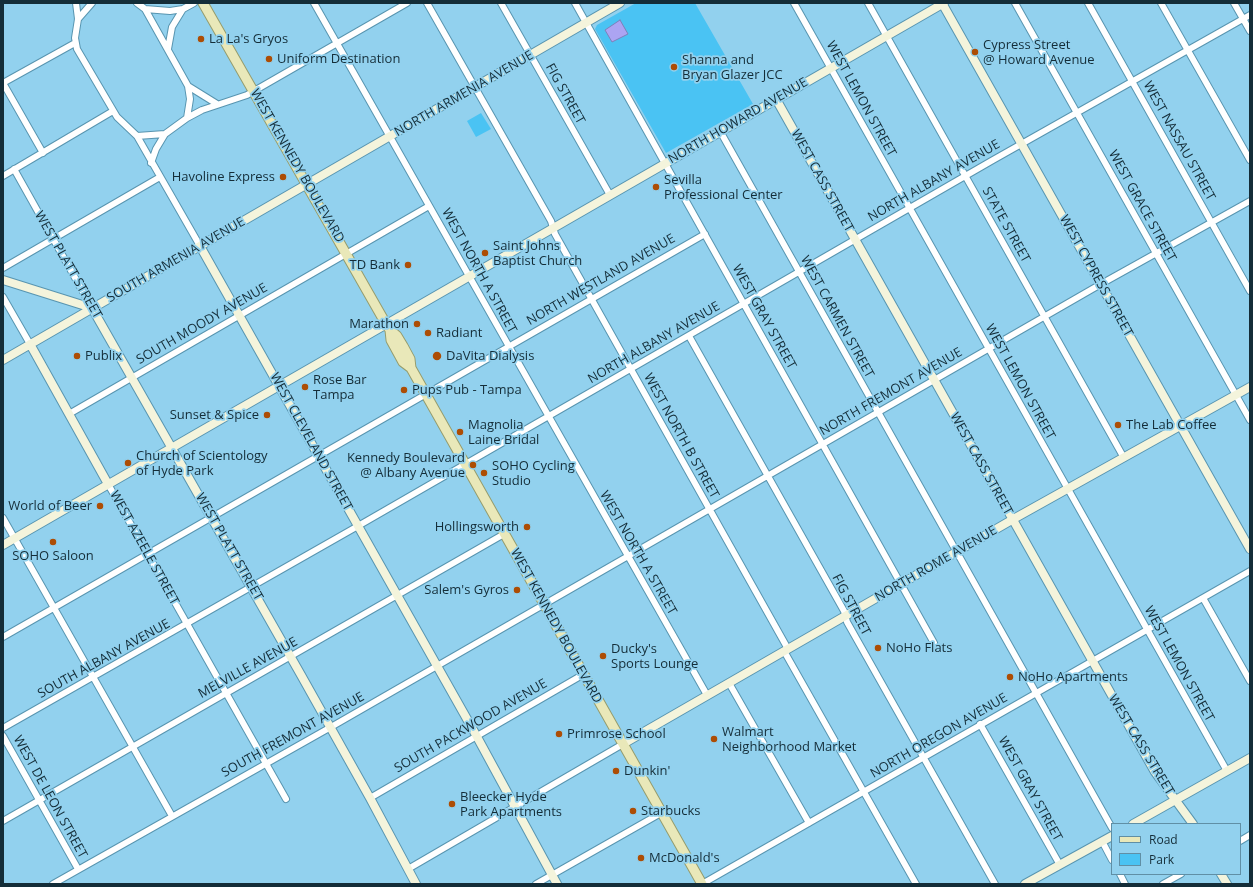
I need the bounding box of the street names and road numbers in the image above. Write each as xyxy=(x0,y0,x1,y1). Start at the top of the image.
street label: WEST LEMON STREET xyxy=(823,38,899,160)
street label: NORTH ARMENIA AVENUE xyxy=(392,48,536,140)
street label: FIG STREET xyxy=(542,61,588,127)
street label: NORTH HOWARD AVENUE xyxy=(665,75,811,167)
street label: WEST NASSAU STREET xyxy=(1140,79,1218,203)
street label: WEST KENNEDY BOULEVARD xyxy=(247,87,347,245)
street label: WEST CASS STREET xyxy=(787,127,857,235)
street label: NORTH ALBANY AVENUE xyxy=(865,137,1003,225)
street label: WEST GRACE STREET xyxy=(1105,147,1179,265)
street label: STATE STREET xyxy=(979,184,1033,266)
street label: WEST NORTH A STREET xyxy=(438,206,520,336)
street label: WEST PLATT STREET xyxy=(31,209,105,321)
street label: WEST CYPRESS STREET xyxy=(1056,212,1136,340)
street label: SOUTH ARMENIA AVENUE xyxy=(104,214,248,306)
street label: NORTH WESTLAND AVENUE xyxy=(524,231,678,329)
street label: WEST CARMEN STREET xyxy=(797,253,877,381)
street label: WEST GRAY STREET xyxy=(729,262,799,372)
street label: SOUTH MOODY AVENUE xyxy=(134,280,270,368)
street label: NORTH ALBANY AVENUE xyxy=(585,299,723,387)
street label: WEST LEMON STREET xyxy=(982,321,1058,443)
street label: NORTH FREMONT AVENUE xyxy=(817,345,965,439)
street label: WEST CLEVELAND STREET xyxy=(266,370,356,514)
street label: WEST NORTH B STREET xyxy=(640,371,722,501)
street label: WEST CASS STREET xyxy=(946,410,1016,518)
street label: WEST AZEELE STREET xyxy=(106,488,182,608)
street label: WEST NORTH A STREET xyxy=(596,488,680,618)
street label: WEST PLATT STREET xyxy=(192,491,266,603)
street label: NORTH ROME AVENUE xyxy=(872,523,1000,605)
street label: WEST KENNEDY BOULEVARD xyxy=(507,546,605,706)
street label: FIG STREET xyxy=(828,572,874,638)
street label: WEST LEMON STREET xyxy=(1141,603,1217,725)
street label: SOUTH ALBANY AVENUE xyxy=(35,616,173,702)
street label: MELVILLE AVENUE xyxy=(196,634,300,702)
street label: SOUTH PACKWOOD AVENUE xyxy=(392,676,550,776)
street label: SOUTH FREMONT AVENUE xyxy=(219,689,367,781)
street label: NORTH OREGON AVENUE xyxy=(868,690,1010,782)
street label: WEST CASS STREET xyxy=(1105,692,1177,798)
street label: WEST DE LEON STREET xyxy=(10,733,90,861)
street label: WEST GRAY STREET xyxy=(995,734,1065,844)

